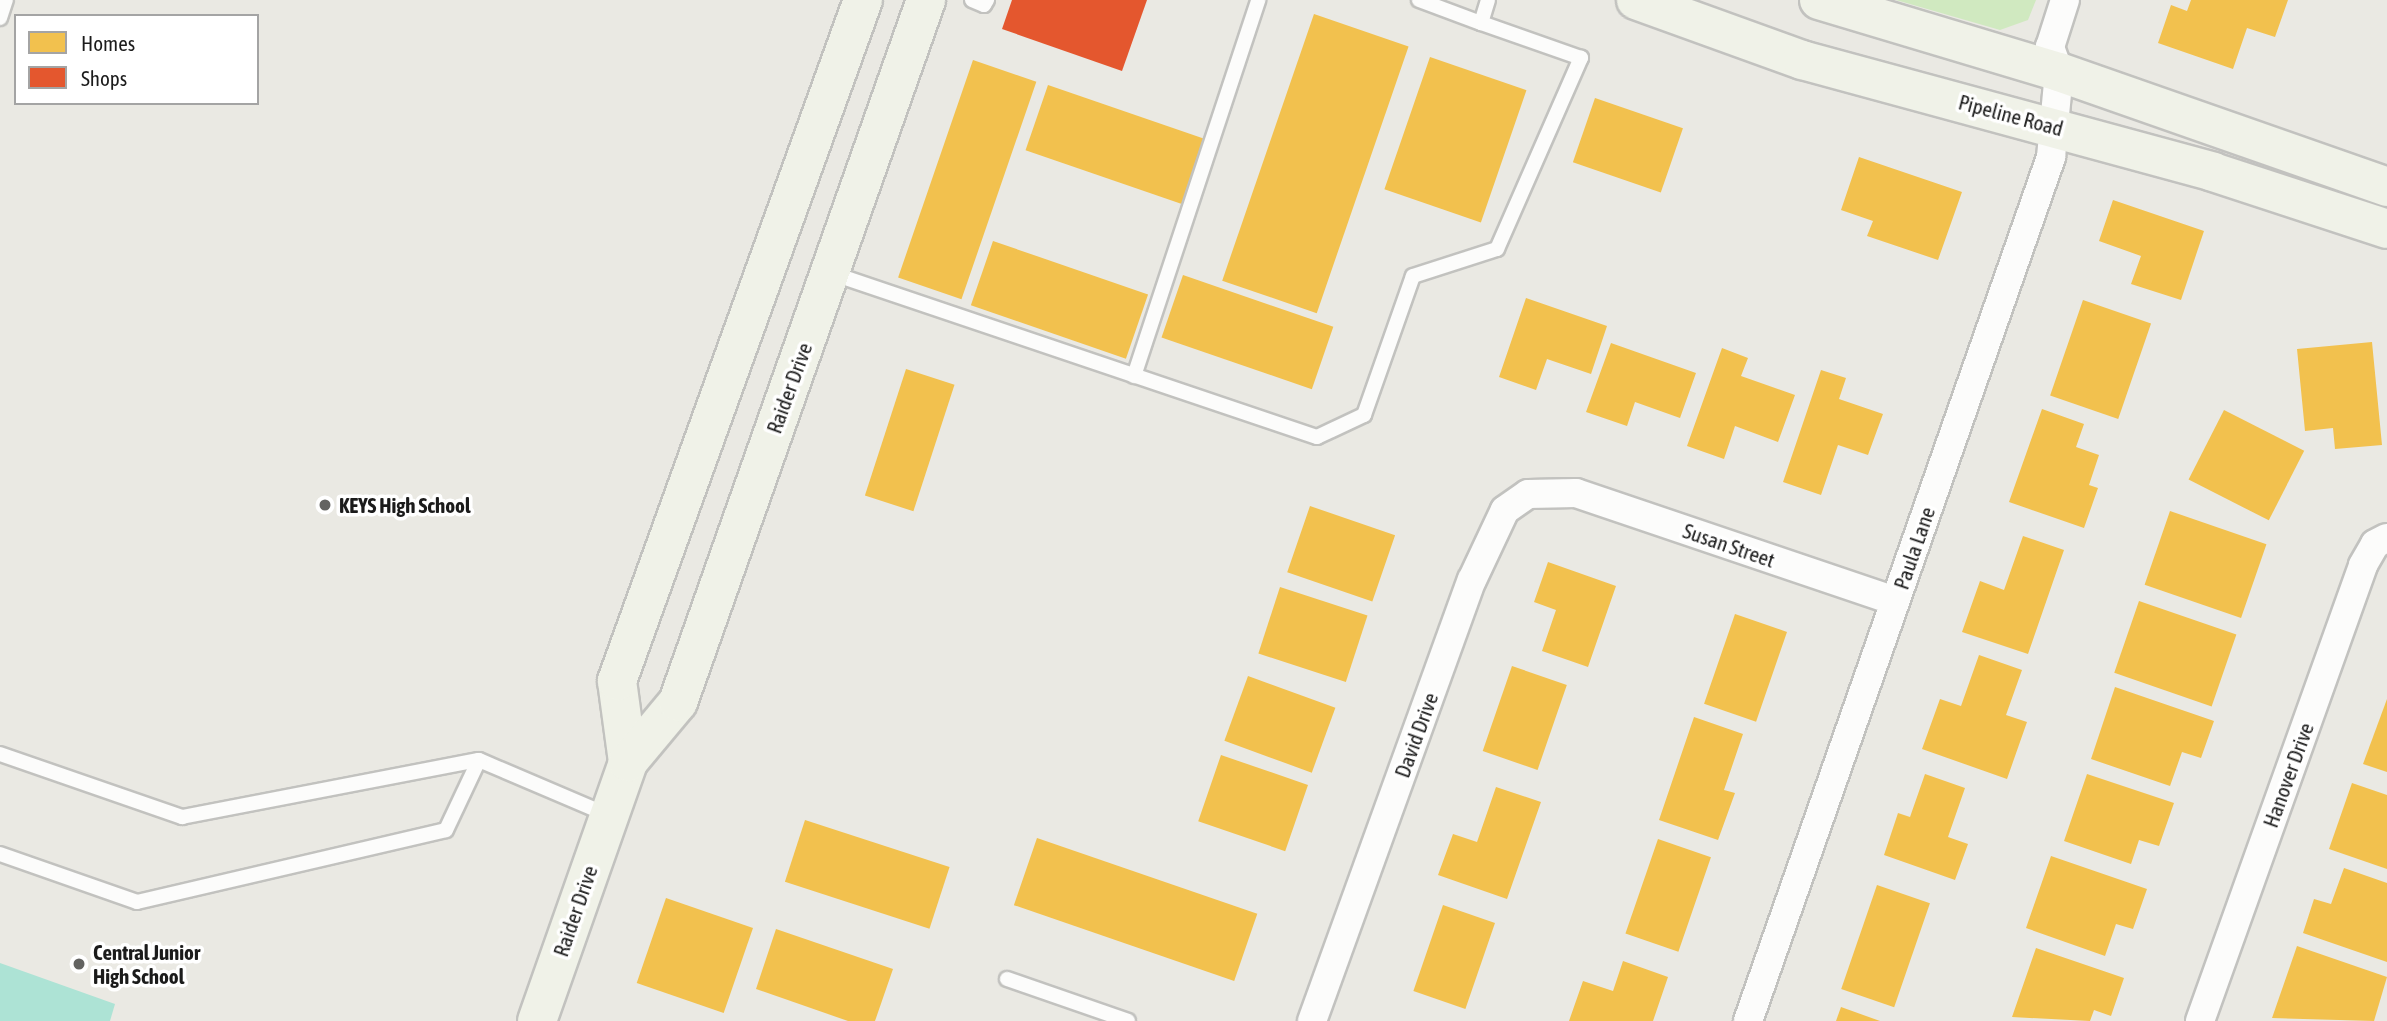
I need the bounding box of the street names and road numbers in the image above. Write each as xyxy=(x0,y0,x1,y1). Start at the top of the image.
street label: Pipeline Road xyxy=(1956,89,2066,141)
street label: Raider Drive xyxy=(761,339,817,437)
street label: Paula Lane xyxy=(1888,503,1940,593)
street label: Susan Street xyxy=(1680,518,1778,572)
street label: David Drive xyxy=(1389,689,1443,781)
street label: Hanover Drive xyxy=(2257,719,2319,831)
street label: Raider Drive xyxy=(548,862,602,960)

